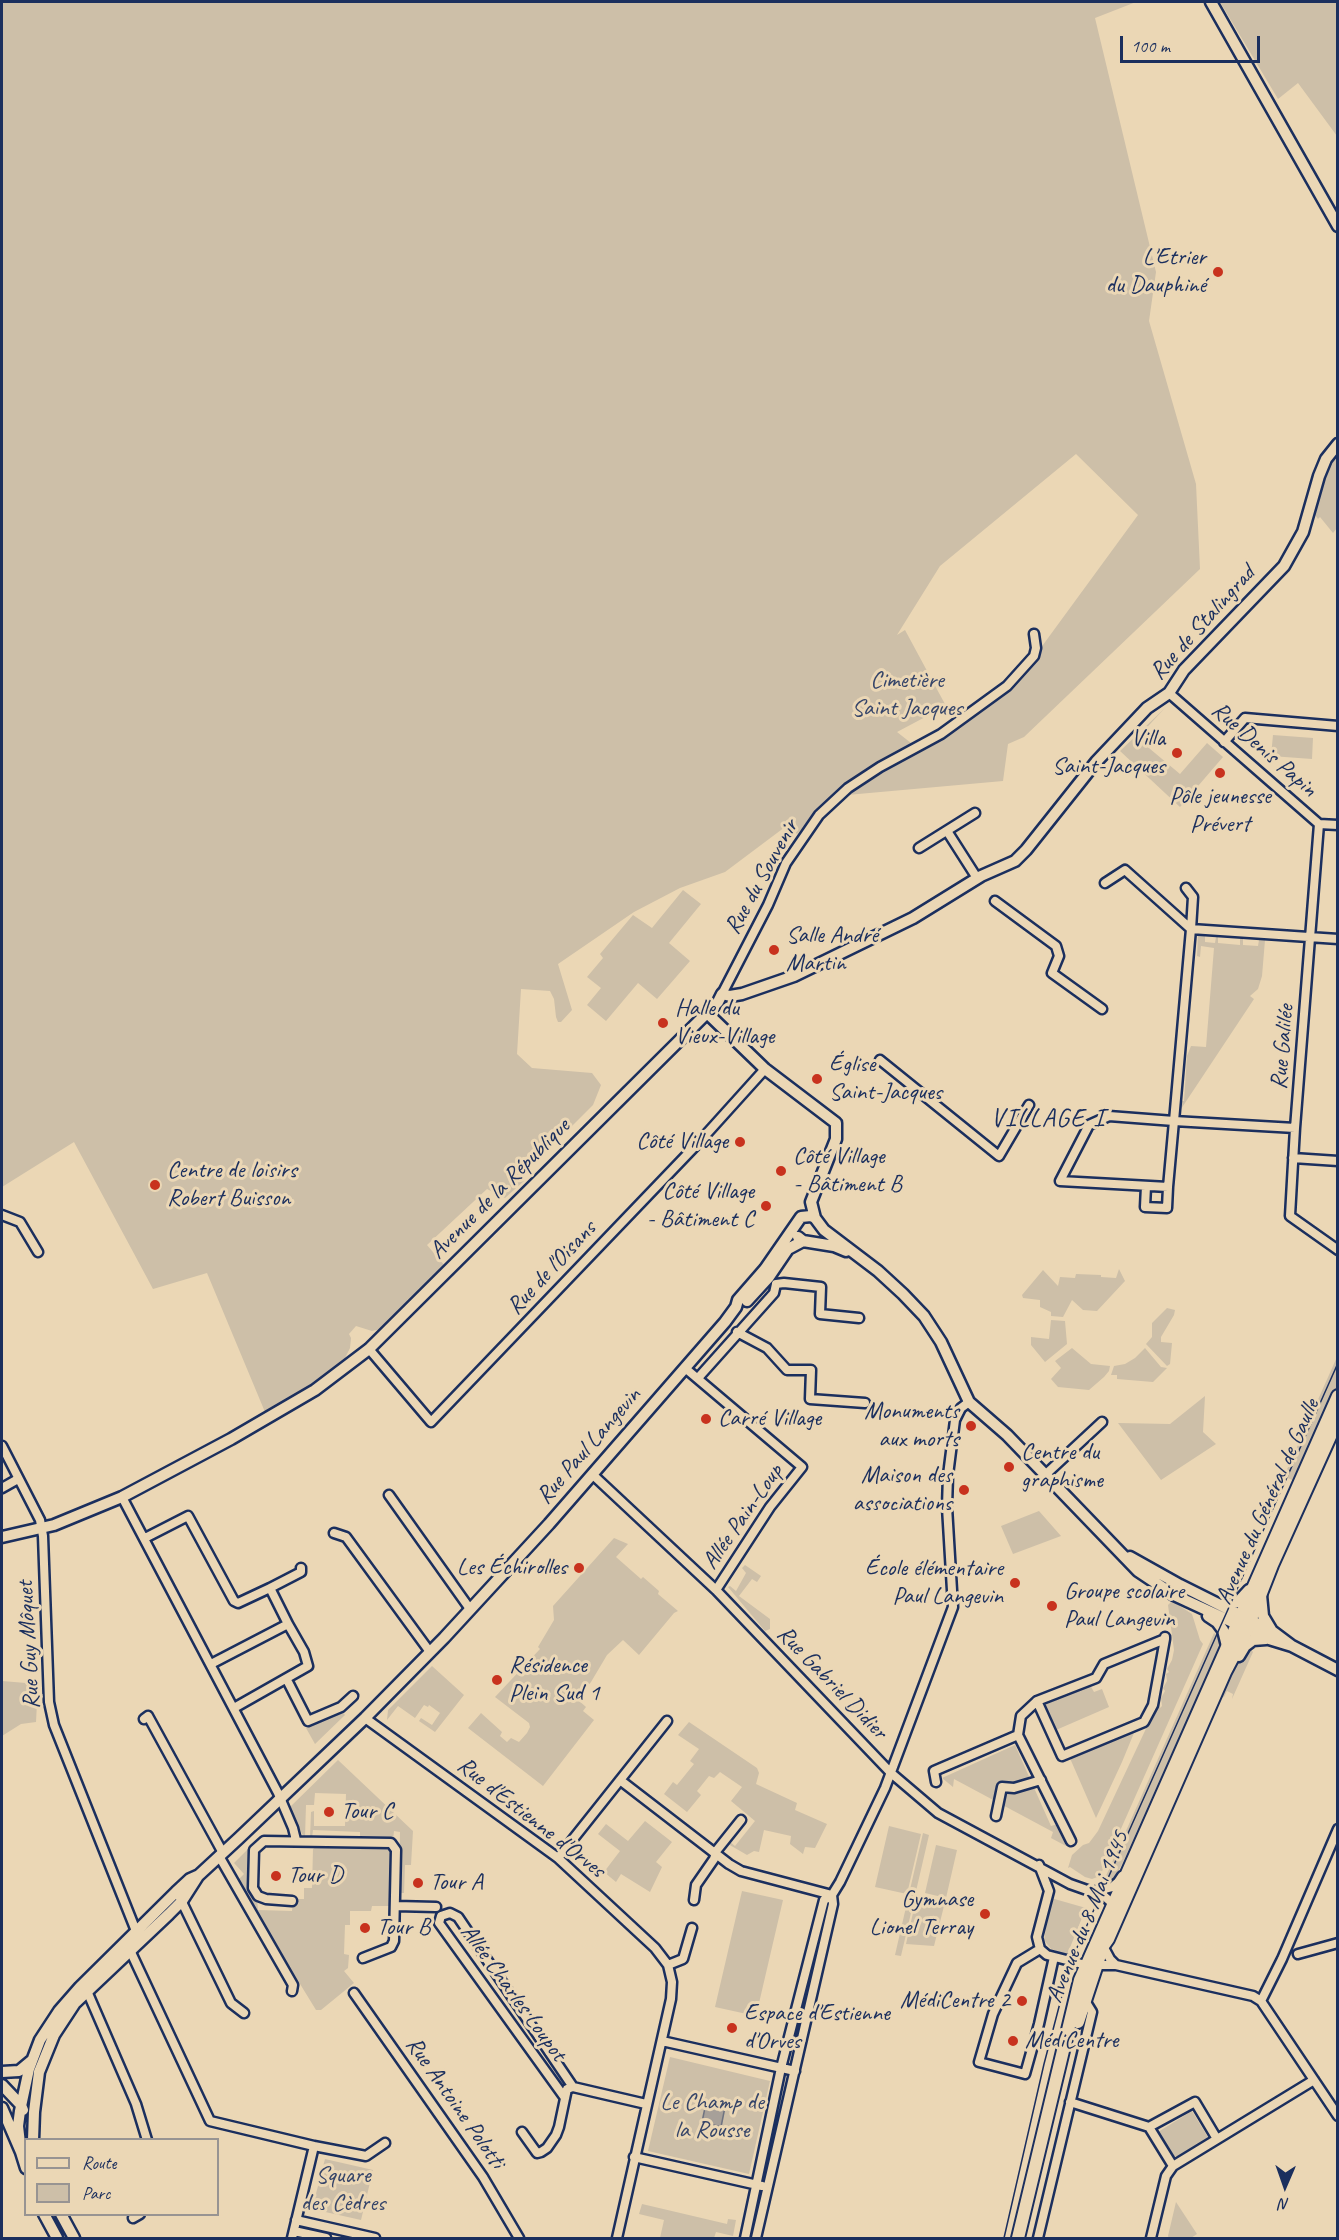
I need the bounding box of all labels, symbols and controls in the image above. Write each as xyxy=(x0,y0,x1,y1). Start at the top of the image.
scale bar xyxy=(1123,24,1262,62)
text: 100 m xyxy=(1131,35,1170,57)
place label: L'Etrier du Dauphiné xyxy=(1106,244,1206,300)
marker: L'Etrier du Dauphiné xyxy=(1211,265,1225,279)
street label: Rue de Stalingrad xyxy=(1144,560,1262,686)
park label: Cimetière Saint Jacques xyxy=(852,667,962,723)
street label: Rue Denis Papin xyxy=(1205,696,1323,804)
place label: Villa Saint-Jacques xyxy=(1052,725,1165,781)
marker: Villa Saint-Jacques xyxy=(1170,746,1184,760)
marker: Pôle jeunesse Prévert xyxy=(1213,766,1227,780)
place label: Pôle jeunesse Prévert xyxy=(1169,783,1271,839)
street label: Rue du Souvenir xyxy=(719,814,805,940)
place label: Salle André Martin xyxy=(786,922,878,978)
marker: Salle André Martin xyxy=(767,943,781,957)
place label: Halle du Vieux-Village xyxy=(675,995,774,1051)
street label: Rue Galilée xyxy=(1265,1003,1301,1091)
marker: Halle du Vieux-Village xyxy=(656,1016,670,1030)
place label: Église Saint-Jacques xyxy=(829,1051,942,1107)
marker: Église Saint-Jacques xyxy=(810,1072,824,1086)
district label: VILLAGE I xyxy=(991,1103,1105,1135)
street label: Avenue de la République xyxy=(424,1113,576,1265)
place label: Côté Village xyxy=(636,1128,728,1156)
marker: Côté Village xyxy=(733,1135,747,1149)
place label: Côté Village - Bâtiment B xyxy=(793,1143,902,1199)
place label: Centre de loisirs Robert Buisson xyxy=(167,1157,297,1213)
marker: Côté Village - Bâtiment B xyxy=(774,1164,788,1178)
marker: Centre de loisirs Robert Buisson xyxy=(148,1178,162,1192)
place label: Côté Village - Bâtiment C xyxy=(646,1178,754,1234)
marker: Côté Village - Bâtiment C xyxy=(759,1199,773,1213)
street label: Rue de l'Oisans xyxy=(501,1215,603,1321)
street label: Rue Paul Langevin xyxy=(531,1382,647,1510)
street label: Avenue du Général de Gaulle xyxy=(1210,1395,1326,1609)
place label: Monuments aux morts xyxy=(864,1398,959,1454)
place label: Carré Village xyxy=(718,1405,821,1433)
marker: Carré Village xyxy=(699,1412,713,1426)
marker: Monuments aux morts xyxy=(964,1419,978,1433)
place label: Centre du graphisme xyxy=(1021,1439,1103,1495)
street label: Allée Pain-Loup xyxy=(696,1459,790,1575)
marker: Centre du graphisme xyxy=(1002,1460,1016,1474)
place label: Maison des associations xyxy=(853,1462,952,1518)
marker: Maison des associations xyxy=(957,1483,971,1497)
place label: Les Échirolles xyxy=(457,1554,567,1582)
place label: École élémentaire Paul Langevin xyxy=(865,1555,1003,1611)
marker: Les Échirolles xyxy=(572,1561,586,1575)
marker: École élémentaire Paul Langevin xyxy=(1008,1576,1022,1590)
place label: Groupe scolaire Paul Langevin xyxy=(1064,1578,1184,1634)
street label: Rue Guy Môquet xyxy=(11,1580,47,1710)
marker: Groupe scolaire Paul Langevin xyxy=(1045,1599,1059,1613)
street label: Rue Gabriel Didier xyxy=(771,1620,893,1746)
place label: Résidence Plein Sud 1 xyxy=(509,1652,599,1708)
marker: Résidence Plein Sud 1 xyxy=(490,1673,504,1687)
street label: Rue d'Estienne d'Orves xyxy=(451,1751,611,1885)
place label: Tour C xyxy=(341,1798,393,1826)
marker: Tour C xyxy=(322,1805,336,1819)
street label: Avenue du 8 Mai 1945 xyxy=(1040,1827,1136,2007)
place label: Tour D xyxy=(288,1862,343,1890)
marker: Tour D xyxy=(269,1869,283,1883)
place label: Tour A xyxy=(430,1869,483,1897)
marker: Tour A xyxy=(411,1876,425,1890)
place label: Gymnase Lionel Terray xyxy=(869,1886,973,1942)
marker: Gymnase Lionel Terray xyxy=(978,1907,992,1921)
place label: Tour B xyxy=(377,1914,430,1942)
street label: Allée Charles Loupot xyxy=(454,1919,572,2067)
marker: Tour B xyxy=(358,1921,372,1935)
place label: MédiCentre 2 xyxy=(900,1987,1010,2015)
marker: MédiCentre 2 xyxy=(1015,1994,1029,2008)
place label: Espace d'Estienne d'Orves xyxy=(744,2000,890,2056)
marker: Espace d'Estienne d'Orves xyxy=(725,2021,739,2035)
place label: MédiCentre xyxy=(1025,2027,1118,2055)
street label: Rue Antoine Polotti xyxy=(399,2032,511,2174)
marker: MédiCentre xyxy=(1006,2034,1020,2048)
park label: Le Champ de la Rousse xyxy=(660,2089,764,2145)
legend xyxy=(24,2138,219,2216)
text: Route xyxy=(82,2152,116,2174)
north arrow xyxy=(1255,2156,1315,2216)
park label: Square des Cèdres xyxy=(301,2162,385,2218)
text: Parc xyxy=(82,2182,110,2204)
text: N xyxy=(1279,2194,1290,2214)

